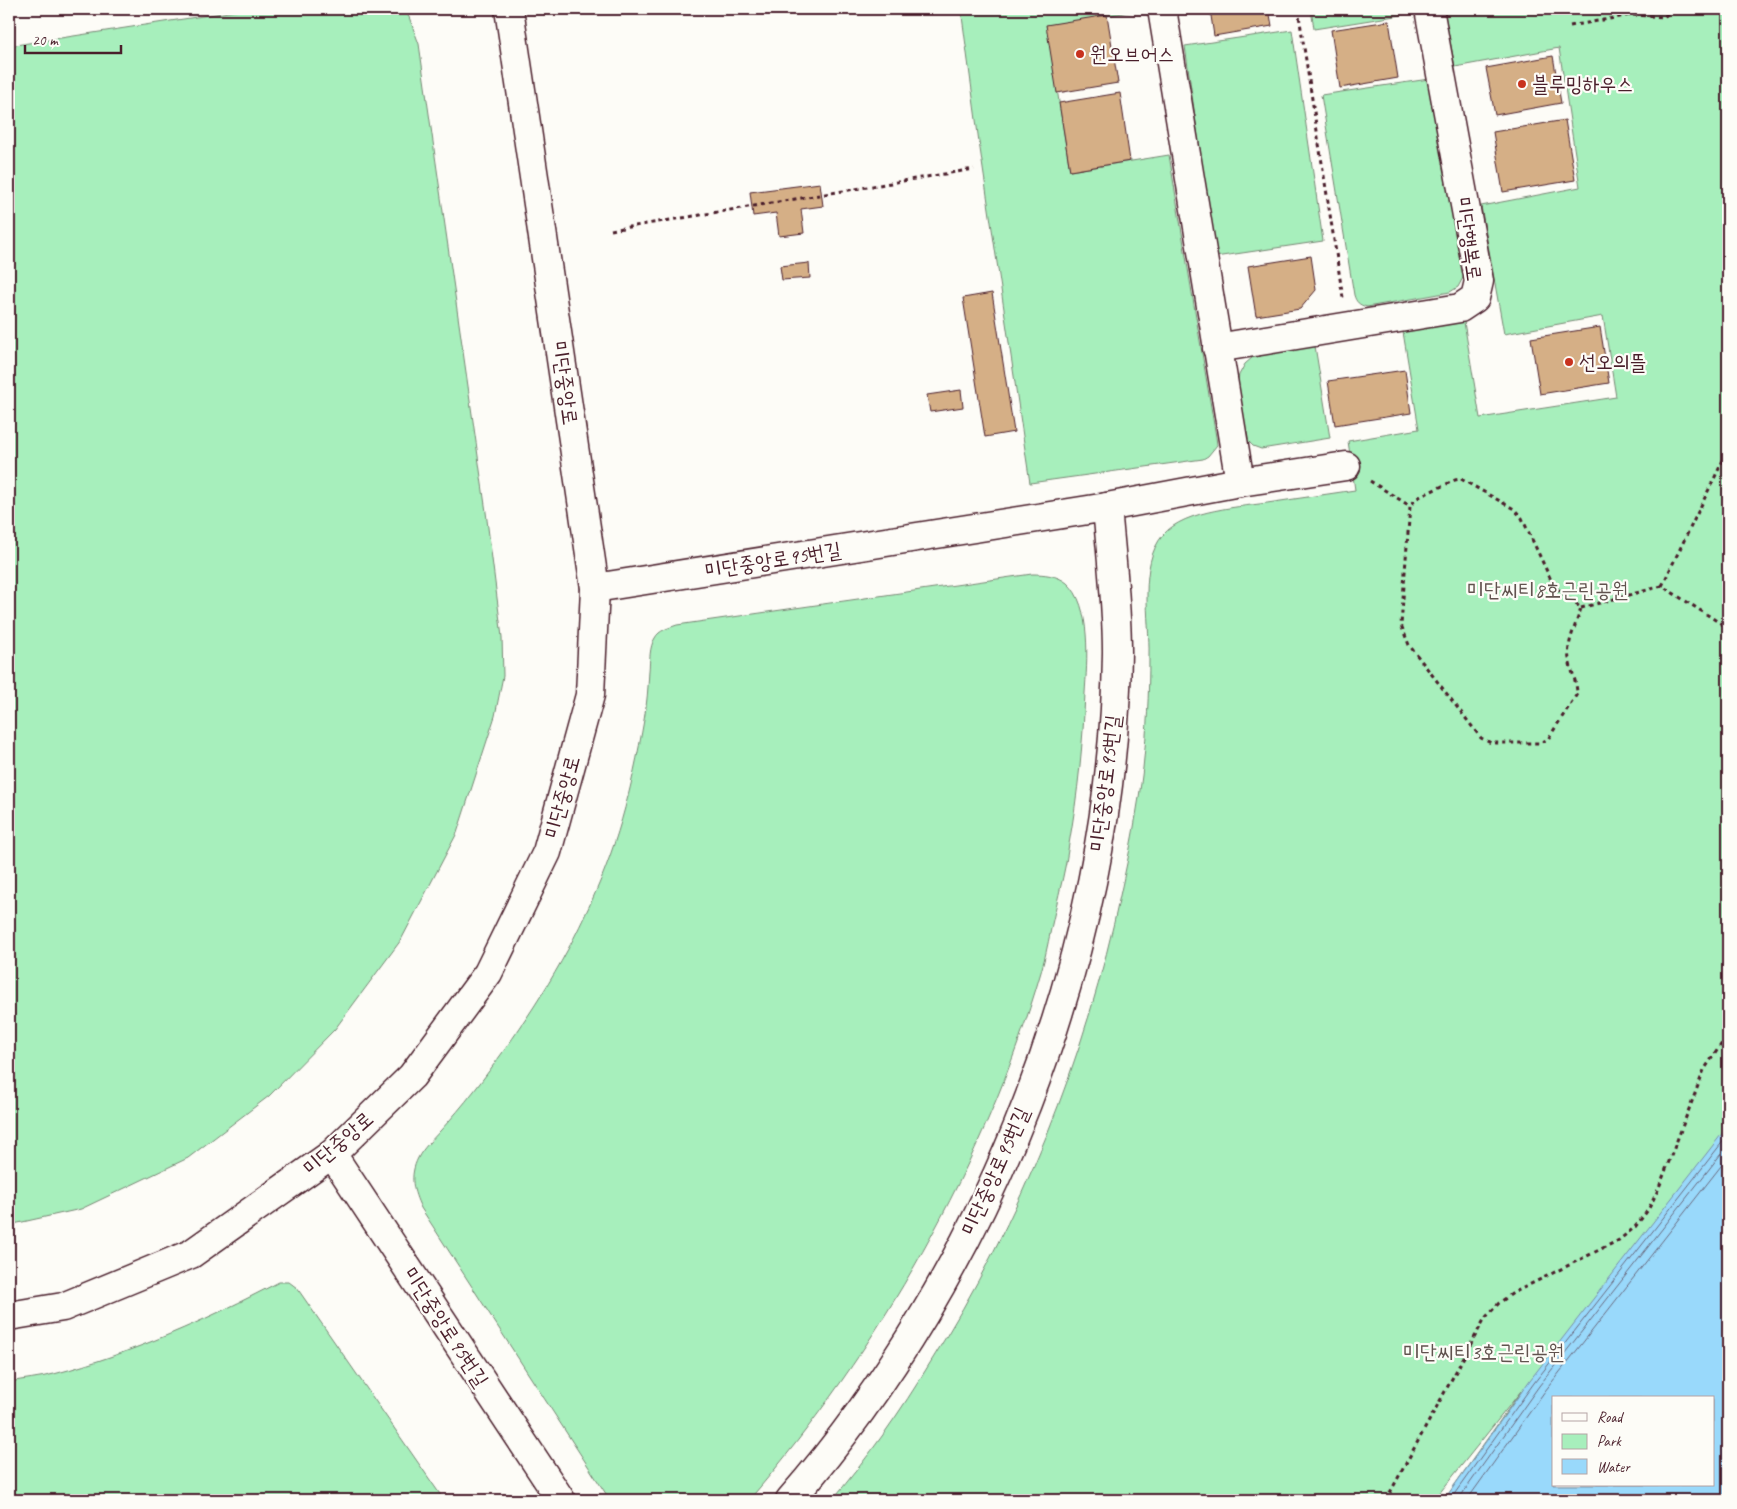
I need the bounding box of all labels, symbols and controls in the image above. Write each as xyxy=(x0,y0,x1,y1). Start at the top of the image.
scale bar xyxy=(25,22,121,54)
text: 20 m xyxy=(32,31,59,50)
place label: 원오브어스 xyxy=(1090,41,1175,67)
marker: 원오브어스 xyxy=(1074,48,1086,60)
place label: 블루밍하우스 xyxy=(1532,71,1633,97)
marker: 블루밍하우스 xyxy=(1516,78,1528,90)
street label: 미단행복로 xyxy=(1450,195,1488,283)
street label: 미단중앙로 xyxy=(546,339,584,427)
place label: 선오의뜰 xyxy=(1579,349,1647,375)
marker: 선오의뜰 xyxy=(1563,356,1575,368)
street label: 미단중앙로95번길 xyxy=(703,536,843,584)
park label: 미단씨티8호근린공원 xyxy=(1467,577,1629,603)
street label: 미단중앙로95번길 xyxy=(1084,713,1126,853)
street label: 미단중앙로 xyxy=(539,753,585,841)
street label: 미단중앙로95번길 xyxy=(955,1103,1035,1239)
street label: 미단중앙로 xyxy=(298,1105,378,1181)
street label: 미단중앙로95번길 xyxy=(398,1262,494,1392)
park label: 미단씨티3호근린공원 xyxy=(1403,1339,1565,1365)
legend xyxy=(1552,1396,1714,1486)
text: Road xyxy=(1597,1408,1624,1427)
text: Park xyxy=(1597,1432,1622,1451)
text: Water xyxy=(1597,1458,1631,1477)

